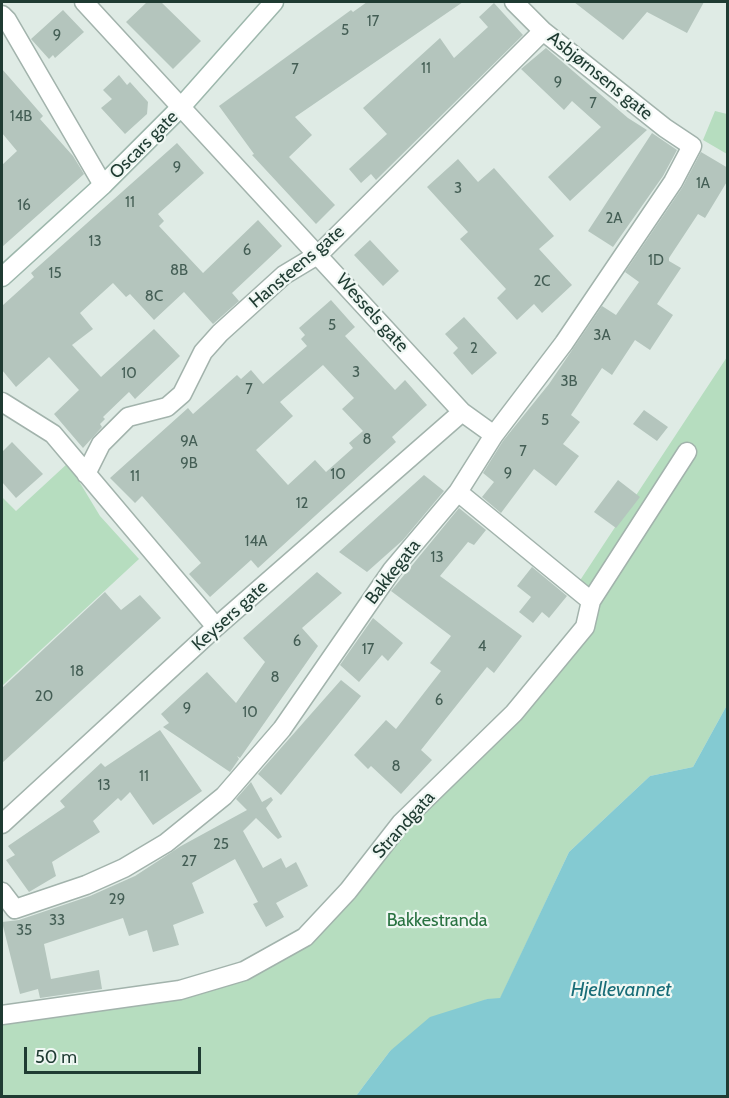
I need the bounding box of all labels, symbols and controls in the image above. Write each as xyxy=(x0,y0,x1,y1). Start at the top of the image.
house number: 17 xyxy=(367,13,379,31)
house number: 5 xyxy=(341,22,349,40)
house number: 9 xyxy=(53,27,61,45)
street label: Asbjørnsens gate xyxy=(543,27,657,125)
house number: 11 xyxy=(421,60,431,78)
house number: 7 xyxy=(291,61,299,79)
house number: 9 xyxy=(554,74,562,92)
house number: 7 xyxy=(589,95,597,113)
street label: Oscars gate xyxy=(105,106,183,184)
house number: 14B xyxy=(10,108,32,126)
house number: 9 xyxy=(173,159,181,177)
house number: 1A xyxy=(696,175,710,193)
house number: 3 xyxy=(454,180,462,198)
house number: 11 xyxy=(125,194,135,212)
house number: 16 xyxy=(17,197,31,215)
house number: 2A xyxy=(605,210,623,228)
street label: Hansteens gate xyxy=(245,221,349,313)
house number: 13 xyxy=(88,233,102,251)
house number: 6 xyxy=(243,242,251,260)
house number: 1D xyxy=(648,252,664,270)
house number: 8B xyxy=(170,262,188,280)
house number: 15 xyxy=(48,265,62,283)
street label: Wessels gate xyxy=(331,269,413,357)
house number: 2C xyxy=(533,273,551,291)
house number: 8C xyxy=(145,288,163,306)
house number: 5 xyxy=(328,317,336,335)
house number: 3A xyxy=(593,327,611,345)
house number: 2 xyxy=(470,340,478,358)
house number: 3 xyxy=(352,364,360,382)
house number: 10 xyxy=(121,365,137,383)
house number: 3B xyxy=(560,373,578,391)
house number: 7 xyxy=(245,381,253,399)
house number: 5 xyxy=(541,412,549,430)
house number: 8 xyxy=(362,431,372,449)
house number: 9A xyxy=(180,433,198,451)
house number: 7 xyxy=(519,443,527,461)
house number: 9B xyxy=(180,455,198,473)
house number: 9 xyxy=(504,465,512,483)
house number: 10 xyxy=(330,466,346,484)
house number: 11 xyxy=(130,468,140,486)
house number: 12 xyxy=(296,495,308,513)
house number: 14A xyxy=(245,533,267,551)
street label: Bakkegata xyxy=(361,535,425,609)
house number: 13 xyxy=(430,549,444,567)
street label: Keysers gate xyxy=(188,576,272,656)
house number: 6 xyxy=(293,633,301,651)
house number: 4 xyxy=(478,638,486,656)
house number: 17 xyxy=(362,641,374,659)
house number: 18 xyxy=(70,663,84,681)
house number: 8 xyxy=(270,669,280,687)
house number: 20 xyxy=(35,688,53,706)
house number: 6 xyxy=(435,692,443,710)
house number: 9 xyxy=(183,700,191,718)
house number: 10 xyxy=(242,704,258,722)
house number: 8 xyxy=(391,758,401,776)
house number: 11 xyxy=(139,768,149,786)
house number: 13 xyxy=(97,777,111,795)
street label: Strandgata xyxy=(368,787,440,863)
house number: 25 xyxy=(213,836,229,854)
house number: 27 xyxy=(181,853,197,871)
house number: 29 xyxy=(109,891,125,909)
park label: Bakkestranda xyxy=(387,910,487,932)
house number: 33 xyxy=(49,912,65,930)
house number: 35 xyxy=(16,922,32,940)
water label: Hjellevannet xyxy=(571,978,671,1002)
scale bar xyxy=(27,1035,204,1073)
text: 50 m xyxy=(35,1046,77,1068)

